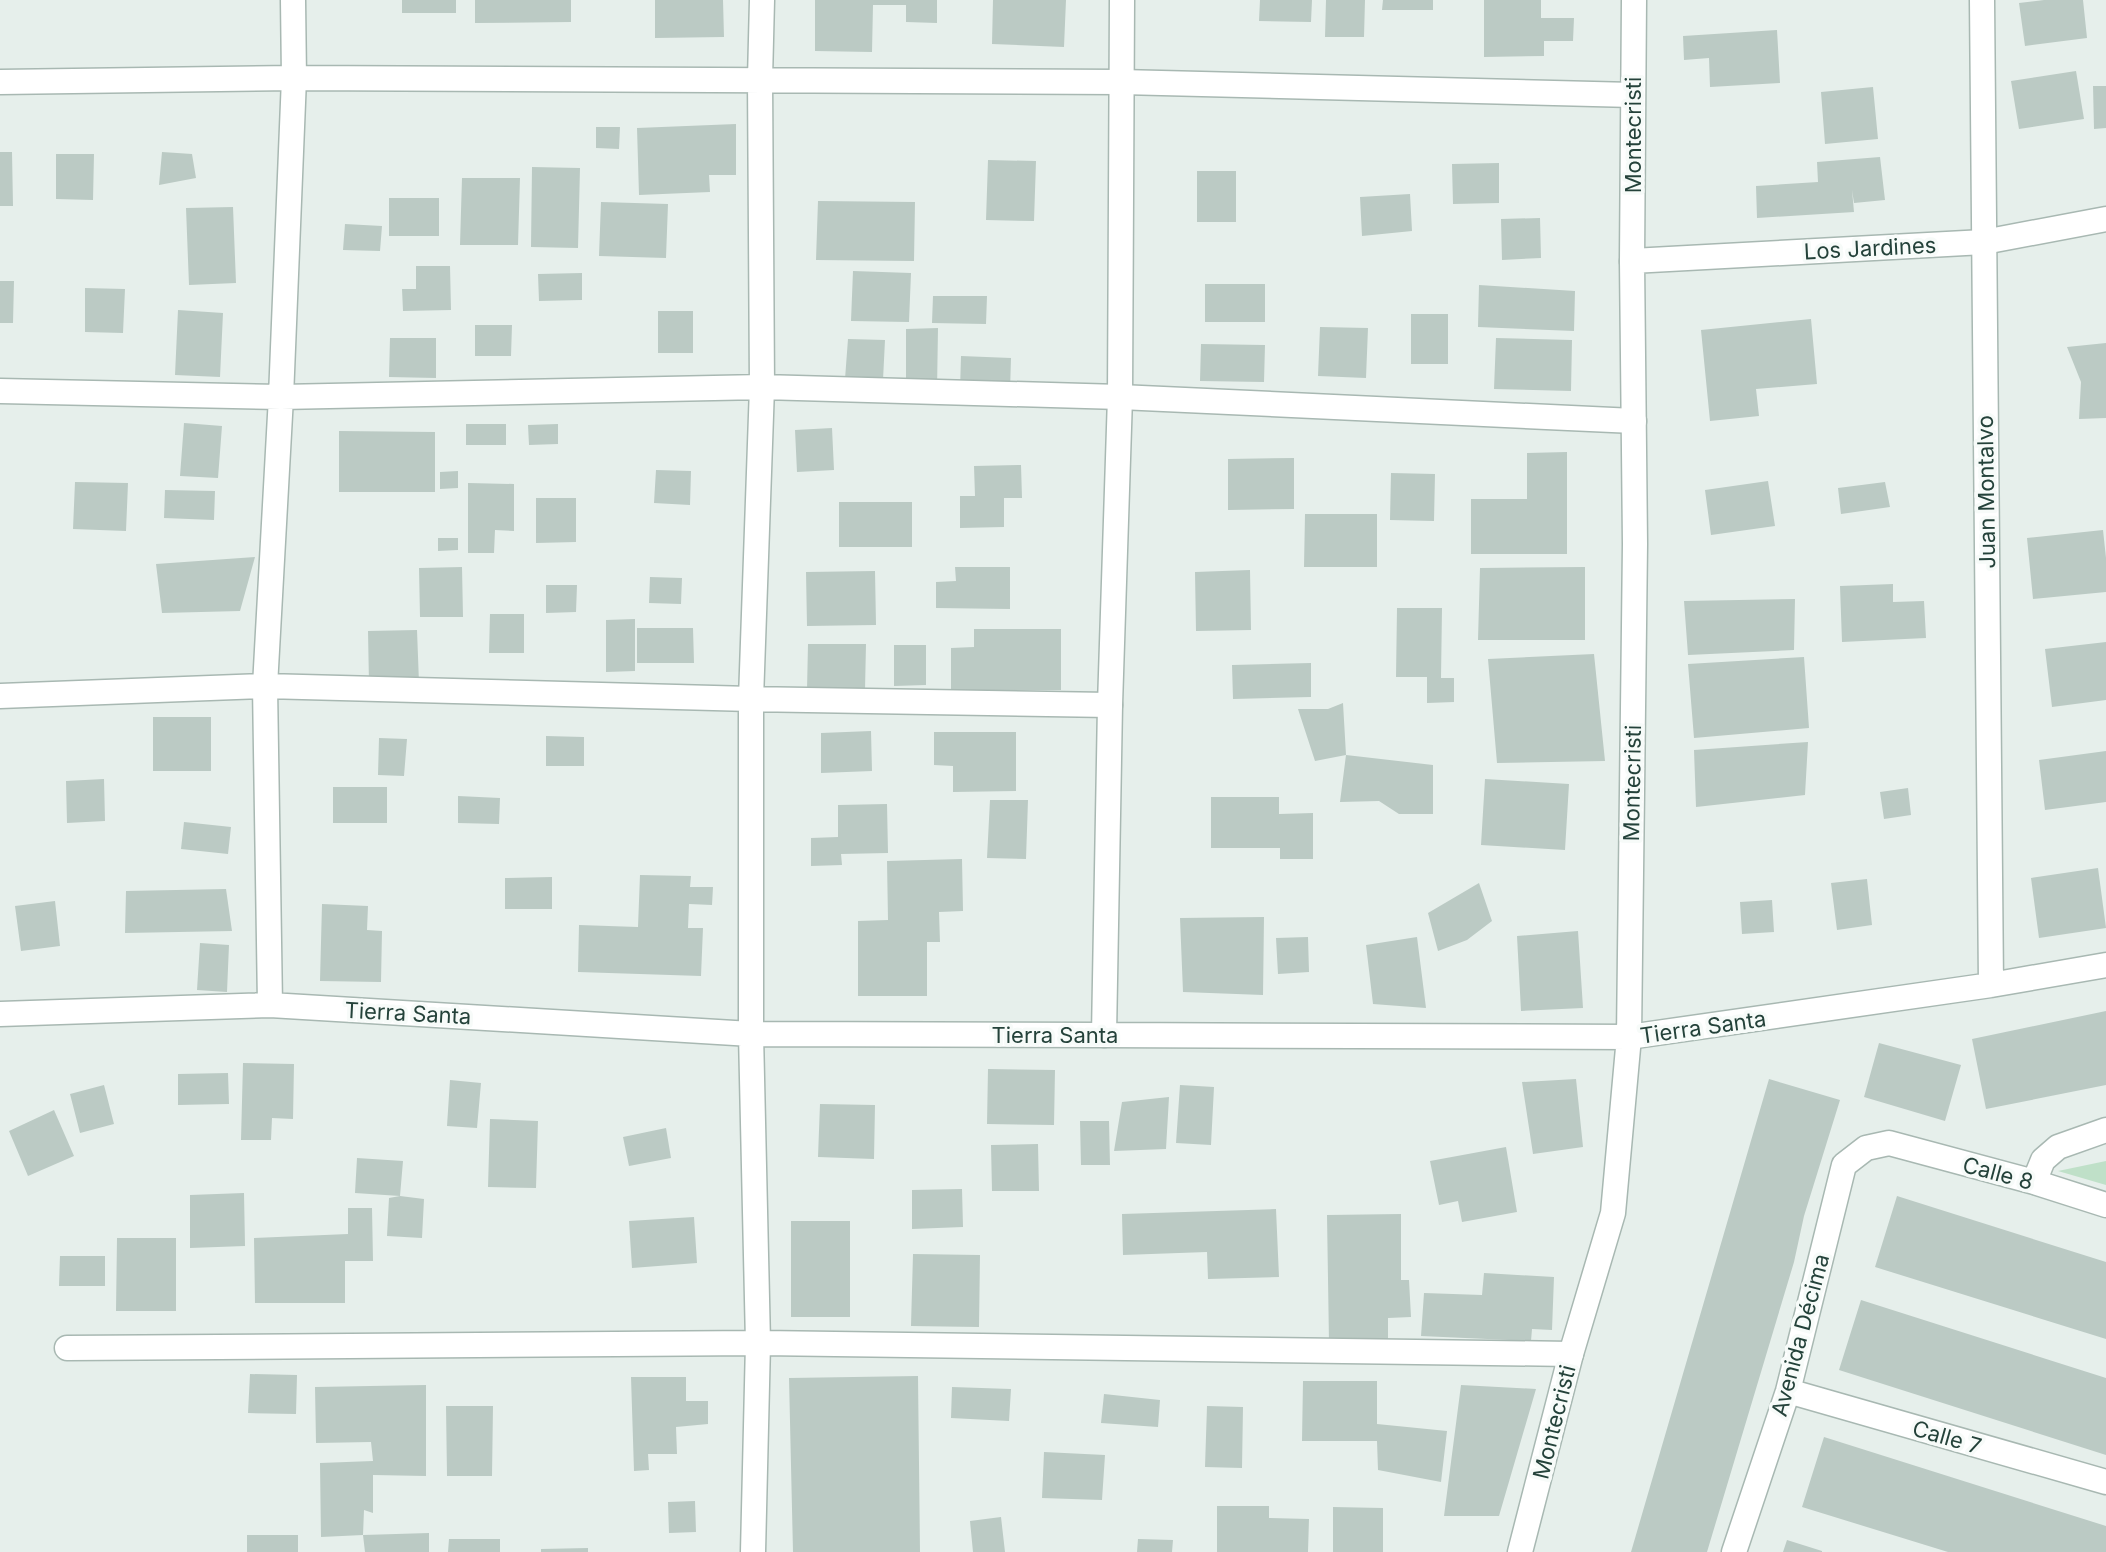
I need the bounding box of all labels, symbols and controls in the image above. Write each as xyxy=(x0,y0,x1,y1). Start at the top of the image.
street label: Montecristi xyxy=(1620,77,1646,193)
street label: Los Jardines xyxy=(1803,232,1937,264)
street label: Juan Montalvo xyxy=(1972,415,2000,569)
street label: Montecristi xyxy=(1618,725,1646,841)
street label: Tierra Santa xyxy=(344,997,472,1029)
street label: Tierra Santa xyxy=(1638,1005,1768,1049)
street label: Tierra Santa xyxy=(992,1022,1118,1048)
street label: Calle 8 xyxy=(1960,1151,2036,1195)
street label: Avenida Décima xyxy=(1766,1251,1834,1419)
street label: Montecristi xyxy=(1527,1362,1581,1482)
street label: Calle 7 xyxy=(1910,1415,1984,1459)

